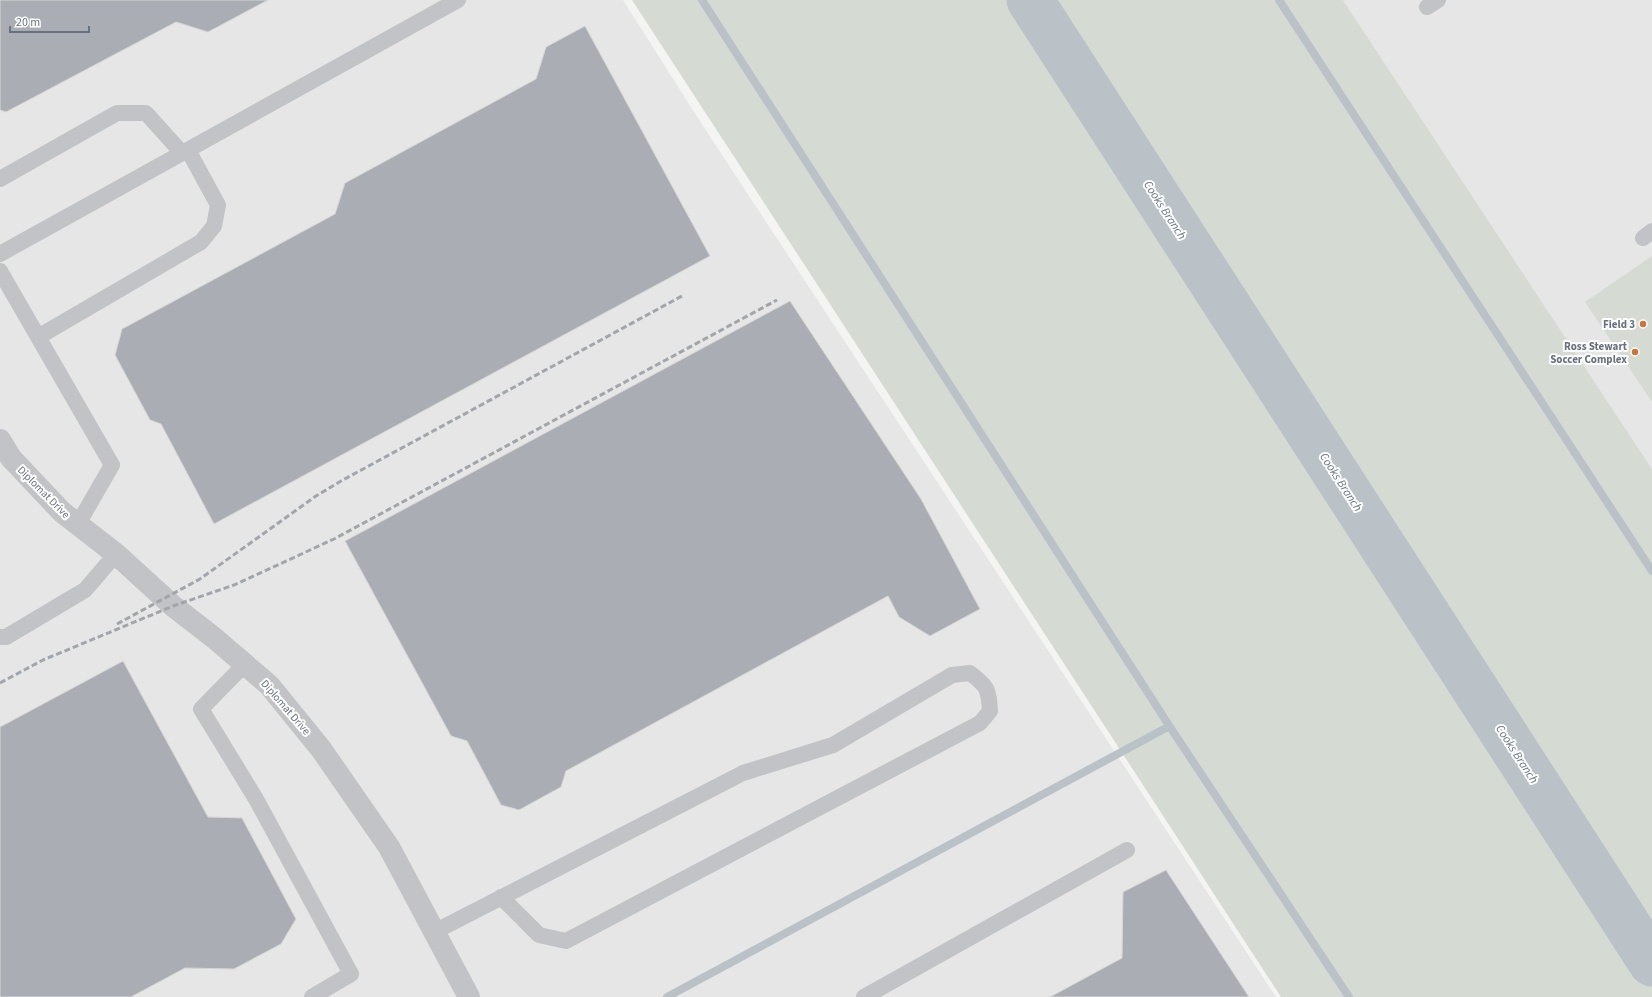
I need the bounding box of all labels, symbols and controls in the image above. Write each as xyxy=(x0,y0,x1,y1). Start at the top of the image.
scale bar xyxy=(10,8,89,34)
text: 20 m xyxy=(16,14,40,31)
water label: Cooks Branch xyxy=(1139,178,1190,243)
place label: Field 3 xyxy=(1603,317,1635,332)
marker: Field 3 xyxy=(1638,319,1648,329)
place label: Ross Stewart Soccer Complex xyxy=(1550,339,1628,367)
marker: Ross Stewart Soccer Complex xyxy=(1630,347,1640,357)
water label: Cooks Branch xyxy=(1315,450,1366,515)
street label: Diplomat Drive xyxy=(14,463,74,522)
street label: Diplomat Drive xyxy=(257,677,314,739)
water label: Cooks Branch xyxy=(1491,722,1542,787)

